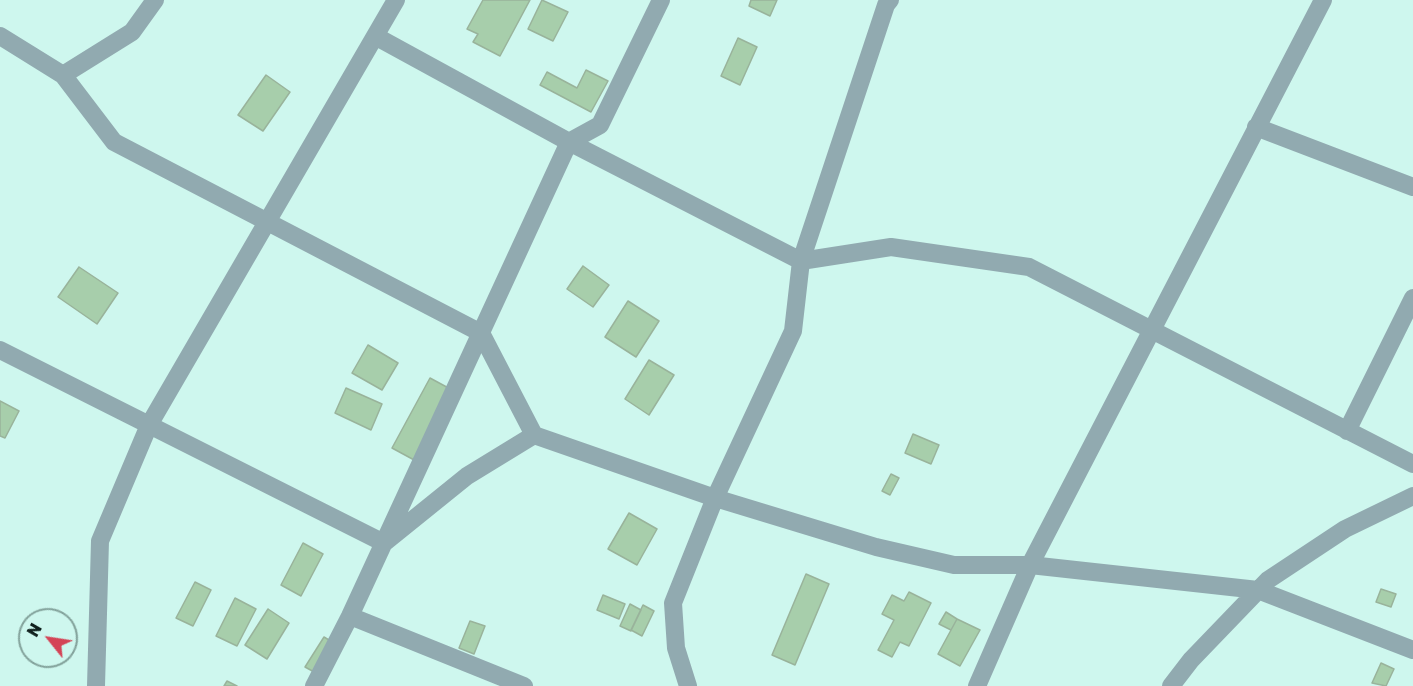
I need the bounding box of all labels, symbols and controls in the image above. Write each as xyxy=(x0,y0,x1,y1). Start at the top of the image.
north arrow xyxy=(18,608,78,668)
text: N xyxy=(22,620,46,640)

